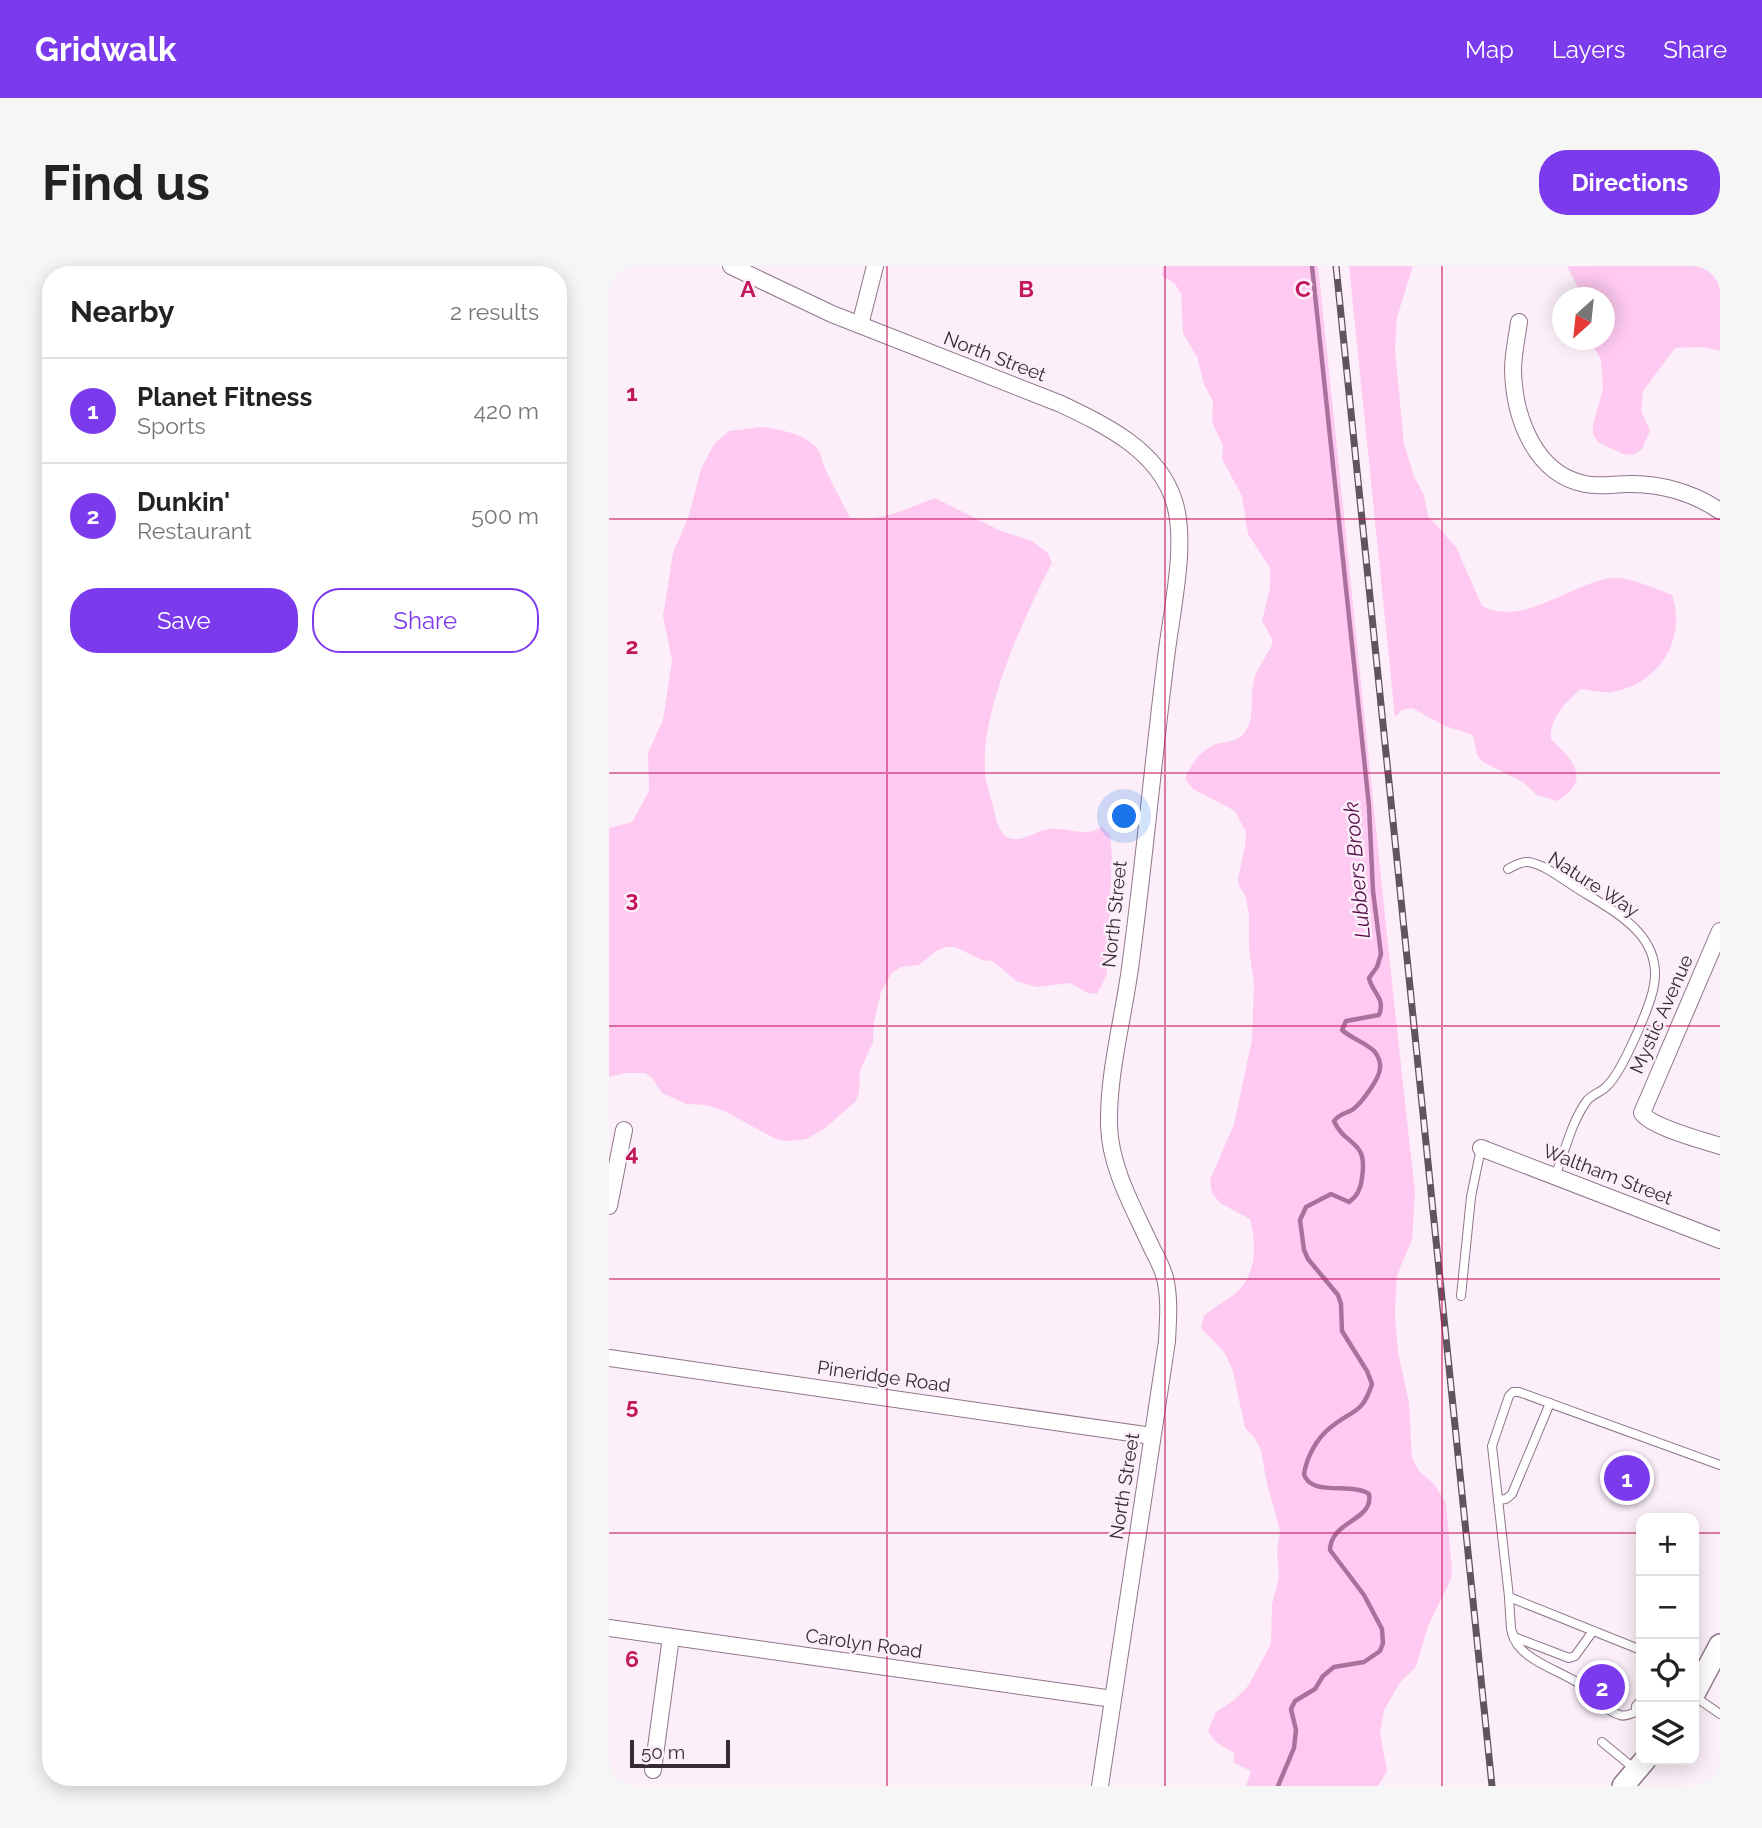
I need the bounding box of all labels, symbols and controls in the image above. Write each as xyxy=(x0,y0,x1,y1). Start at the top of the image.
text: Gridwalk xyxy=(35,30,176,69)
text: Map xyxy=(1465,35,1514,64)
text: Layers xyxy=(1552,35,1625,64)
text: Share xyxy=(1663,35,1727,64)
button: Directions xyxy=(1539,150,1720,215)
text: Find us xyxy=(42,154,210,211)
text: A xyxy=(740,275,756,302)
text: B xyxy=(1018,275,1034,302)
text: C xyxy=(1295,275,1311,302)
north arrow xyxy=(1552,287,1615,350)
text: Nearby xyxy=(70,294,174,329)
text: 2 results xyxy=(450,298,539,325)
street label: North Street xyxy=(941,326,1050,386)
text: 1 xyxy=(626,379,638,406)
text: Planet Fitness xyxy=(137,382,312,412)
text: 1 xyxy=(87,397,99,424)
text: 420 m xyxy=(473,397,539,424)
text: Sports xyxy=(137,412,206,439)
text: Dunkin' xyxy=(137,487,230,517)
text: 2 xyxy=(87,502,99,529)
text: 500 m xyxy=(471,502,539,529)
text: Restaurant xyxy=(137,517,252,544)
button: Save xyxy=(70,588,298,653)
button: Share xyxy=(312,588,539,653)
text: 2 xyxy=(626,632,638,659)
your location xyxy=(1107,799,1141,833)
water label: Lubbers Brook xyxy=(1338,800,1375,940)
street label: Nature Way xyxy=(1545,847,1643,921)
street label: North Street xyxy=(1097,859,1131,969)
text: 3 xyxy=(626,885,638,912)
street label: Mystic Avenue xyxy=(1625,951,1697,1077)
text: 4 xyxy=(625,1139,639,1166)
street label: Waltham Street xyxy=(1540,1139,1677,1209)
street label: Pineridge Road xyxy=(816,1356,952,1396)
text: 5 xyxy=(626,1392,639,1419)
street label: North Street xyxy=(1105,1431,1143,1541)
pin: 1 xyxy=(1604,1452,1650,1504)
map controls xyxy=(1636,1513,1699,1765)
button: + xyxy=(1636,1513,1699,1576)
button: − xyxy=(1636,1576,1699,1639)
street label: Carolyn Road xyxy=(804,1624,924,1662)
button: locate xyxy=(1636,1639,1699,1702)
text: 6 xyxy=(625,1645,639,1672)
pin: 2 xyxy=(1579,1661,1625,1713)
button: layers xyxy=(1636,1702,1699,1765)
scale bar xyxy=(630,1737,730,1769)
text: 50 m xyxy=(641,1741,685,1763)

